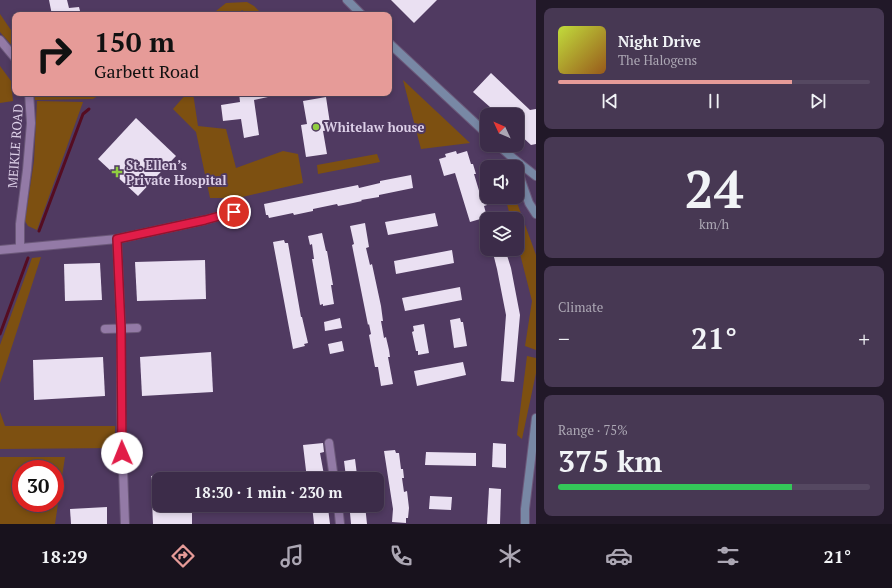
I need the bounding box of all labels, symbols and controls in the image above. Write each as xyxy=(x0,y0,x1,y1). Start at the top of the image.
text: 150 m xyxy=(94,23,175,60)
icon: right xyxy=(28,28,80,80)
text: Night Drive xyxy=(618,31,701,51)
text: The Halogens xyxy=(618,51,697,69)
text: Garbett Road xyxy=(94,59,199,83)
icon: previous xyxy=(599,90,621,112)
icon: pause xyxy=(703,90,725,112)
icon: next xyxy=(807,90,829,112)
street label: MEIKLE ROAD xyxy=(3,103,27,189)
north arrow xyxy=(480,108,524,152)
map controls xyxy=(480,108,524,256)
place label: Whitelaw house xyxy=(324,118,424,136)
marker: Whitelaw house xyxy=(311,122,321,132)
text: 24 xyxy=(685,154,743,223)
place label: St. Ellen’s Private Hospital xyxy=(126,156,227,189)
button: sound xyxy=(480,160,524,204)
marker: St. Ellen’s Private Hospital xyxy=(111,166,123,178)
pin xyxy=(217,195,251,229)
icon: arrive xyxy=(223,201,245,223)
button: layers xyxy=(480,212,524,256)
text: km/h xyxy=(699,215,729,233)
text: Climate xyxy=(558,298,603,316)
text: 21° xyxy=(691,318,737,358)
text: − xyxy=(558,324,570,353)
text: + xyxy=(858,324,870,353)
text: Range · 75% xyxy=(558,421,628,439)
position arrow xyxy=(101,432,143,474)
text: 375 km xyxy=(558,441,662,481)
speed limit sign: 30 xyxy=(12,460,64,512)
text: 18:30 · 1 min · 230 m xyxy=(194,482,342,502)
icon: directions xyxy=(169,542,197,570)
icon: music xyxy=(278,542,306,570)
icon: phone xyxy=(387,542,415,570)
icon: climate xyxy=(496,542,524,570)
icon: car xyxy=(605,542,633,570)
icon: filters xyxy=(714,542,742,570)
text: 18:29 xyxy=(41,544,87,568)
text: 21° xyxy=(824,544,851,568)

